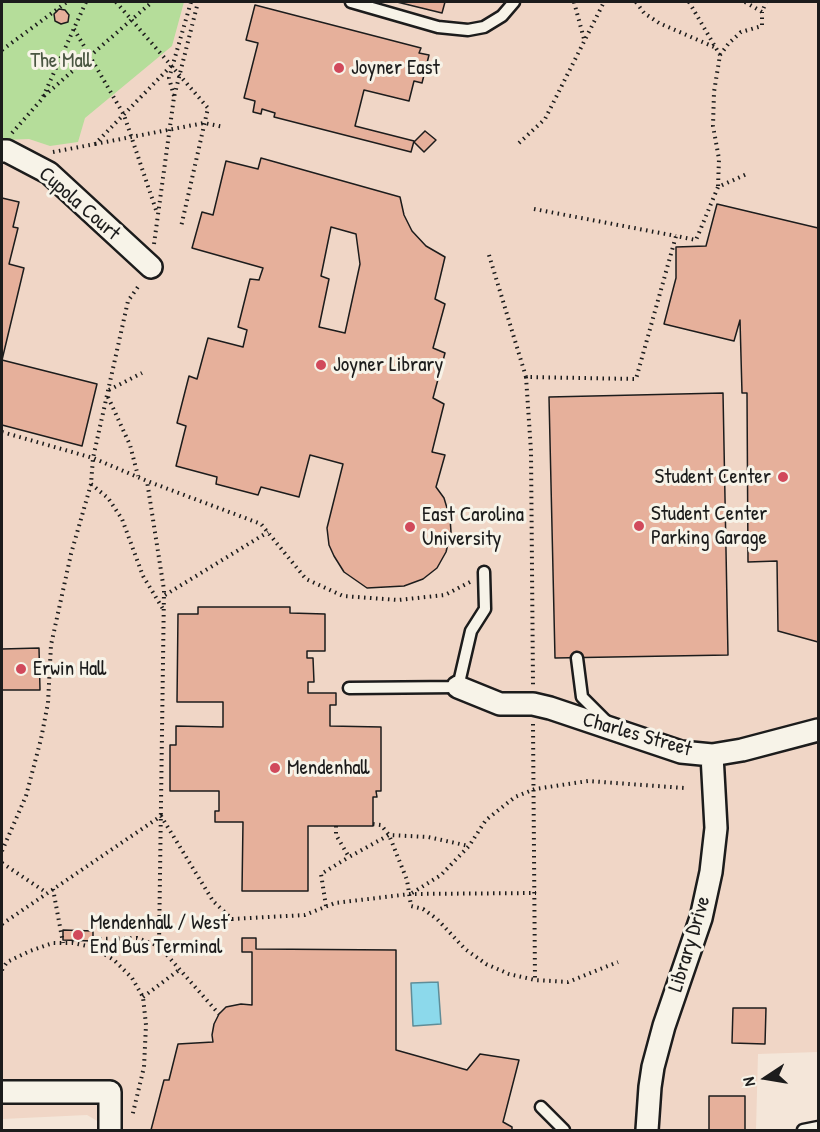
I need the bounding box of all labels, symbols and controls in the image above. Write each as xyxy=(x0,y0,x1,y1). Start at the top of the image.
park label: The Mall xyxy=(30,48,92,74)
place label: Joyner East xyxy=(351,55,440,81)
marker: Joyner East xyxy=(332,61,346,75)
street label: Cupola Court xyxy=(33,162,125,246)
place label: Joyner Library xyxy=(333,352,443,378)
marker: Joyner Library xyxy=(314,358,328,372)
place label: Student Center xyxy=(655,464,771,490)
marker: Student Center xyxy=(776,470,790,484)
place label: Student Center Parking Garage xyxy=(651,501,767,551)
place label: East Carolina University xyxy=(422,502,524,552)
marker: Student Center Parking Garage xyxy=(632,519,646,533)
marker: East Carolina University xyxy=(403,520,417,534)
place label: Erwin Hall xyxy=(33,656,106,682)
marker: Erwin Hall xyxy=(14,662,28,676)
street label: Charles Street xyxy=(580,707,694,763)
place label: Mendenhall xyxy=(287,755,369,781)
marker: Mendenhall xyxy=(268,761,282,775)
street label: Library Drive xyxy=(664,893,716,995)
place label: Mendenhall / West End Bus Terminal xyxy=(90,910,228,960)
marker: Mendenhall / West End Bus Terminal xyxy=(71,928,85,942)
north arrow xyxy=(736,1048,796,1108)
text: N xyxy=(737,1075,760,1088)

